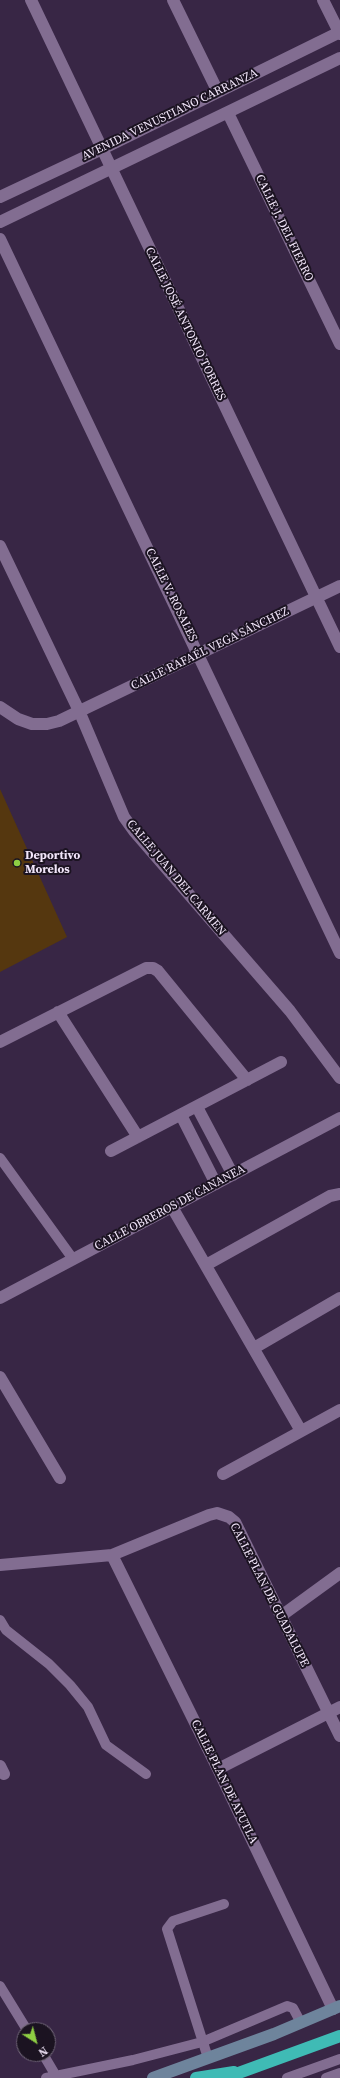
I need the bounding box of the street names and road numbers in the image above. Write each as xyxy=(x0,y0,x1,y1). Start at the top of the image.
street label: AVENIDA VENUSTIANO CARRANZA xyxy=(80,66,260,164)
street label: CALLE J. DEL FIERRO xyxy=(252,172,316,284)
street label: CALLE JOSÉ ANTONIO TORRES xyxy=(142,245,228,403)
street label: CALLE V. ROSALES xyxy=(142,546,200,644)
street label: CALLE RAFAÉL VEGA SÁNCHEZ xyxy=(129,604,291,694)
street label: CALLE JUAN DEL CARMEN xyxy=(123,817,229,939)
street label: CALLE OBREROS DE CANANEA xyxy=(92,1162,248,1254)
street label: CALLE PLAN DE GUADALUPE xyxy=(226,1521,312,1669)
street label: CALLE PLAN DE AYUTLA xyxy=(188,1717,260,1847)

